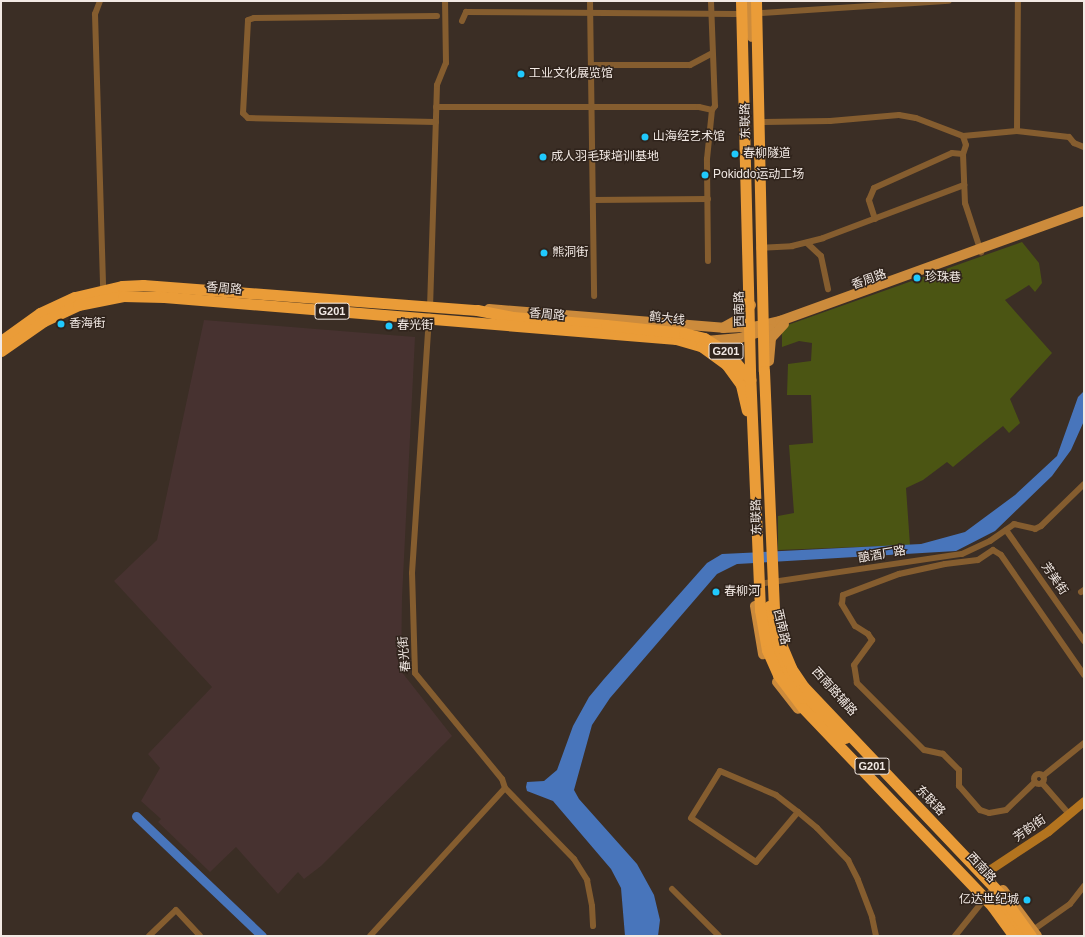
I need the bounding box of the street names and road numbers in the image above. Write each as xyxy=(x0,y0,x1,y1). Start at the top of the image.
street label: 东联路 xyxy=(738,103,754,139)
street label: 香周路 xyxy=(850,267,888,293)
street label: 香周路 xyxy=(205,280,243,298)
street label: 西南路 xyxy=(732,291,748,327)
road number: G201 xyxy=(314,302,350,320)
street label: 香周路 xyxy=(528,306,566,324)
street label: 鹤大线 xyxy=(648,310,686,328)
road number: G201 xyxy=(708,342,744,360)
street label: 东联路 xyxy=(749,499,765,535)
street label: 酿酒厂路 xyxy=(857,544,907,566)
street label: 芳美街 xyxy=(1038,560,1070,598)
street label: 西南路 xyxy=(770,608,792,646)
street label: 春光街 xyxy=(396,635,414,673)
street label: 西南路辅路 xyxy=(809,665,859,719)
road number: G201 xyxy=(854,757,890,775)
street label: 东联路 xyxy=(912,783,948,819)
street label: 芳韵街 xyxy=(1011,813,1049,845)
street label: 西南路 xyxy=(963,850,999,886)

